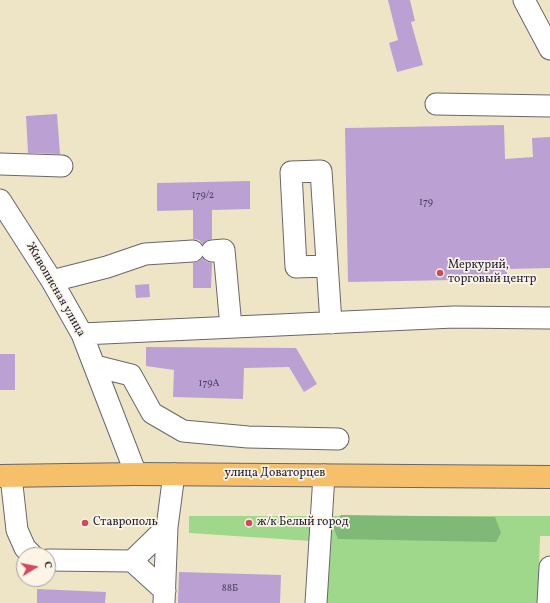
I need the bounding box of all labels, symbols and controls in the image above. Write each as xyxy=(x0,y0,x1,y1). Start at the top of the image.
house number: 179/2 xyxy=(192,190,214,202)
house number: 179 xyxy=(419,197,433,209)
street label: Живописная улица xyxy=(22,240,88,340)
place label: Меркурий, торговый центр xyxy=(448,259,536,287)
marker: Меркурий, торговый центр xyxy=(435,268,445,278)
house number: 179А xyxy=(199,378,219,390)
street label: улица Доваторцев xyxy=(225,467,325,481)
place label: Ставрополь xyxy=(93,516,158,530)
place label: ж/к Белый город xyxy=(257,516,348,530)
marker: Ставрополь xyxy=(80,518,90,528)
marker: ж/к Белый город xyxy=(244,518,254,528)
north arrow xyxy=(16,547,56,587)
text: С xyxy=(39,560,55,570)
house number: 88Б xyxy=(222,583,238,595)

